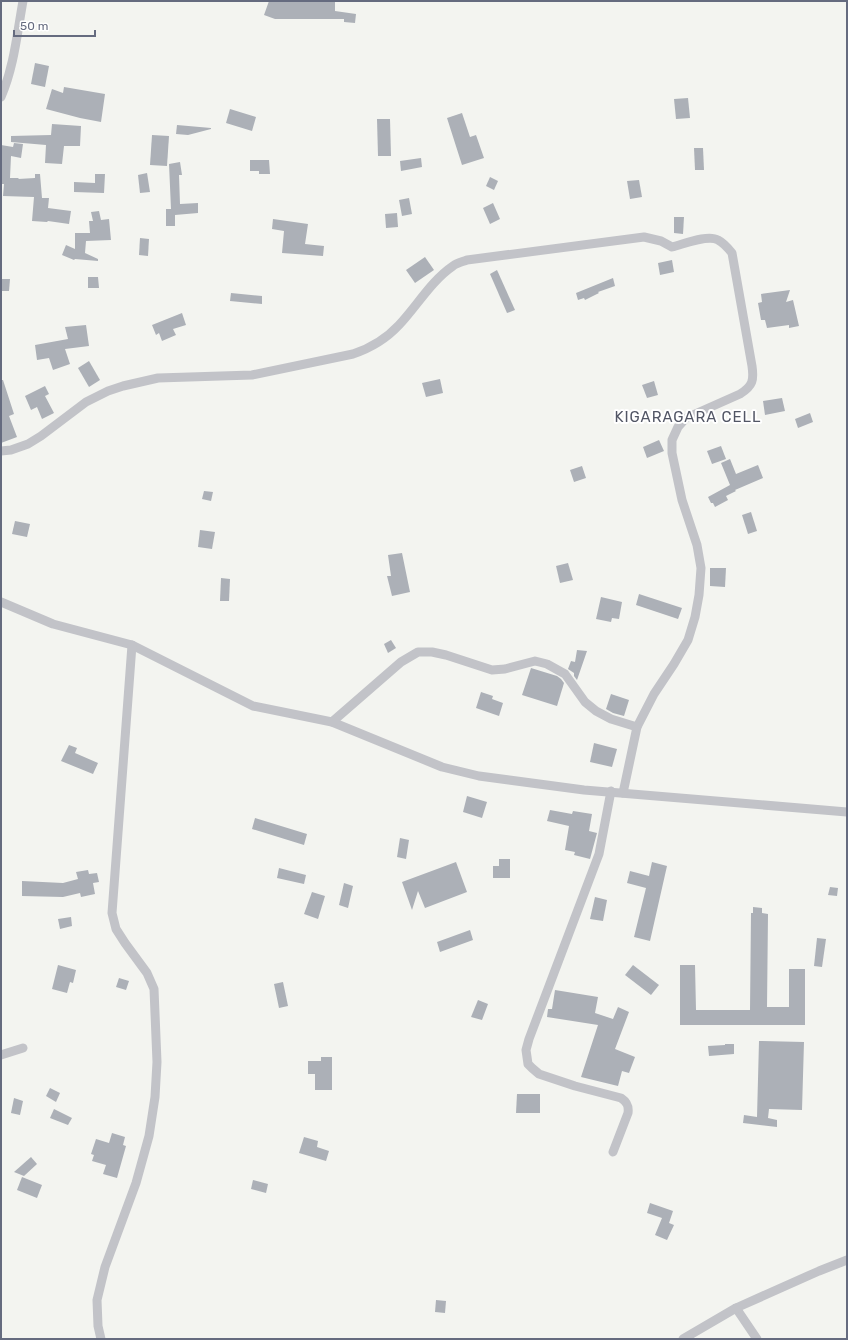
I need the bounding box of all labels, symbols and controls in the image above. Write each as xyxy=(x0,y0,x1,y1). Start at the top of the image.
scale bar xyxy=(14,12,95,38)
text: 50 m xyxy=(20,19,48,33)
district label: KIGARAGARA CELL xyxy=(614,408,762,426)

